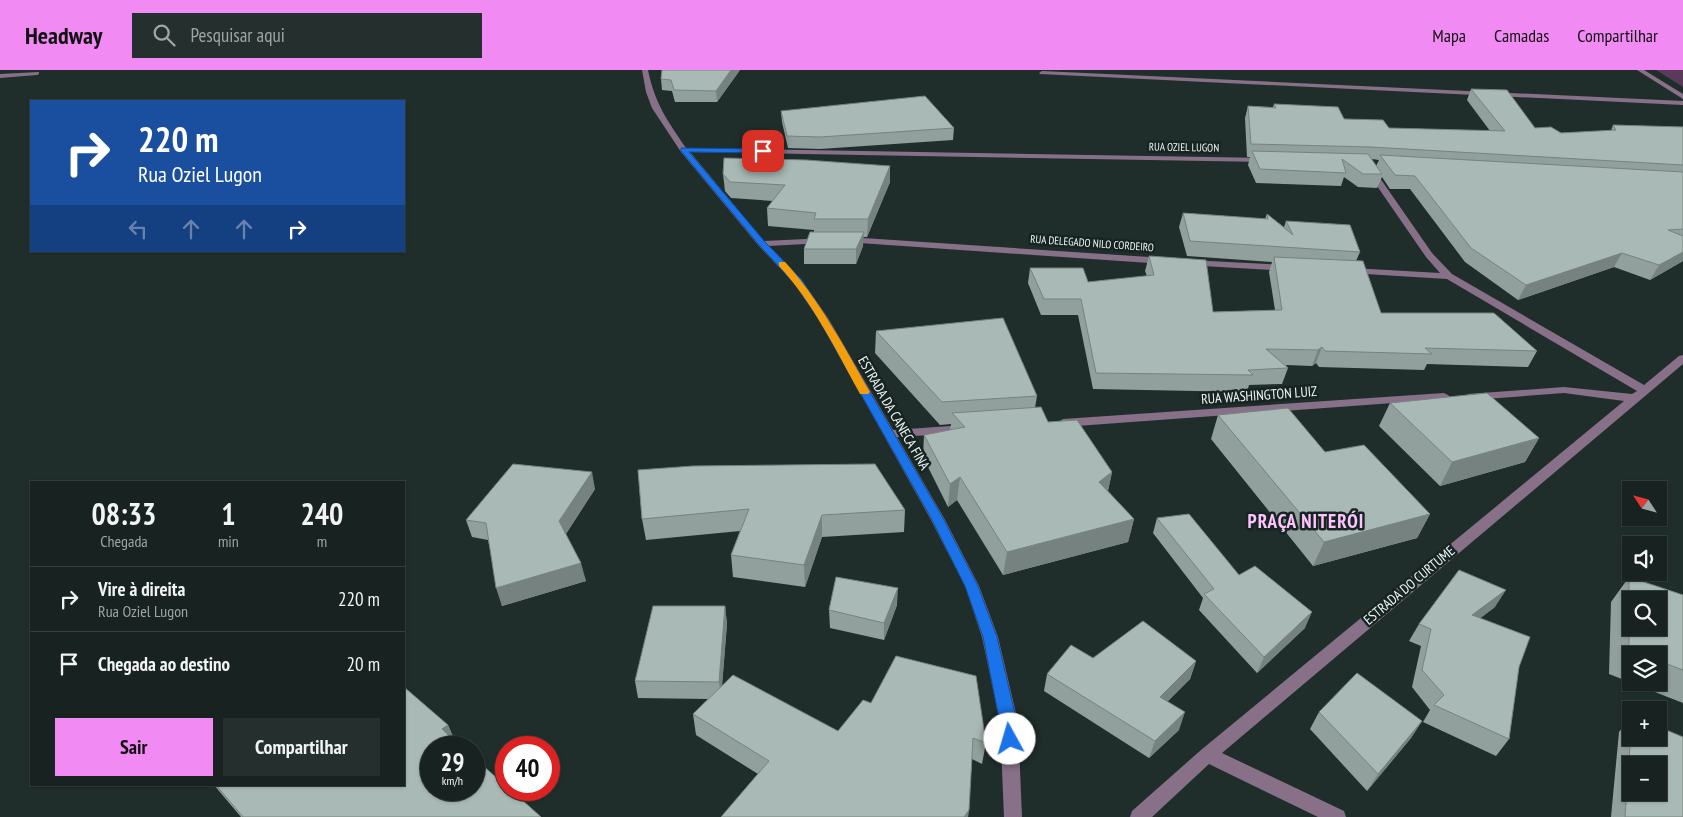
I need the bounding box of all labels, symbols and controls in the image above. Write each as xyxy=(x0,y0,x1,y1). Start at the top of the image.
search box xyxy=(132,13,482,58)
text: Headway xyxy=(25,20,102,51)
icon: search xyxy=(150,21,178,49)
text: Pesquisar aqui xyxy=(190,23,285,47)
text: Mapa xyxy=(1432,24,1466,47)
text: Camadas xyxy=(1494,24,1549,47)
text: Compartilhar xyxy=(1577,24,1658,47)
text: 220 m xyxy=(138,116,219,162)
icon: right xyxy=(55,120,120,185)
pin xyxy=(742,130,784,172)
icon: arrive xyxy=(749,137,777,165)
street label: RUA OZIEL LUGON xyxy=(1149,139,1219,155)
text: Rua Oziel Lugon xyxy=(138,160,262,188)
icon: left xyxy=(124,215,152,243)
icon: ahead xyxy=(177,215,205,243)
icon: ahead xyxy=(230,215,258,243)
icon: right xyxy=(283,215,311,243)
street label: RUA DELEGADO NILO CORDEIRO xyxy=(1030,232,1154,254)
street label: ESTRADA DA CANECA FINA xyxy=(854,353,934,473)
street label: RUA WASHINGTON LUIZ xyxy=(1200,382,1318,408)
north arrow xyxy=(1622,481,1668,526)
map controls xyxy=(1622,481,1667,801)
text: 08:33 xyxy=(92,494,156,533)
text: 1 xyxy=(221,494,236,533)
text: 240 xyxy=(300,494,343,533)
district label: PRAÇA NITERÓI xyxy=(1248,509,1364,533)
text: Chegada xyxy=(100,531,148,551)
text: min xyxy=(218,531,239,551)
text: m xyxy=(317,531,327,551)
button: sound xyxy=(1622,536,1667,581)
street label: ESTRADA DO CURTUME xyxy=(1360,542,1458,628)
text: Vire à direita xyxy=(98,577,185,601)
icon: right xyxy=(55,585,83,613)
text: 220 m xyxy=(338,587,380,611)
button: search xyxy=(1622,591,1667,636)
text: Rua Oziel Lugon xyxy=(98,601,188,621)
button: layers xyxy=(1622,646,1667,691)
icon: arrive xyxy=(55,650,83,678)
text: Chegada ao destino xyxy=(98,652,230,676)
text: 20 m xyxy=(347,652,380,676)
button: + xyxy=(1622,701,1667,746)
position arrow xyxy=(983,712,1035,764)
button: Sair xyxy=(55,718,213,776)
button: Compartilhar xyxy=(223,718,380,776)
speed limit sign: 40 xyxy=(495,736,560,801)
text: 29 xyxy=(441,746,464,778)
button: − xyxy=(1622,756,1667,801)
text: km/h xyxy=(442,773,463,788)

